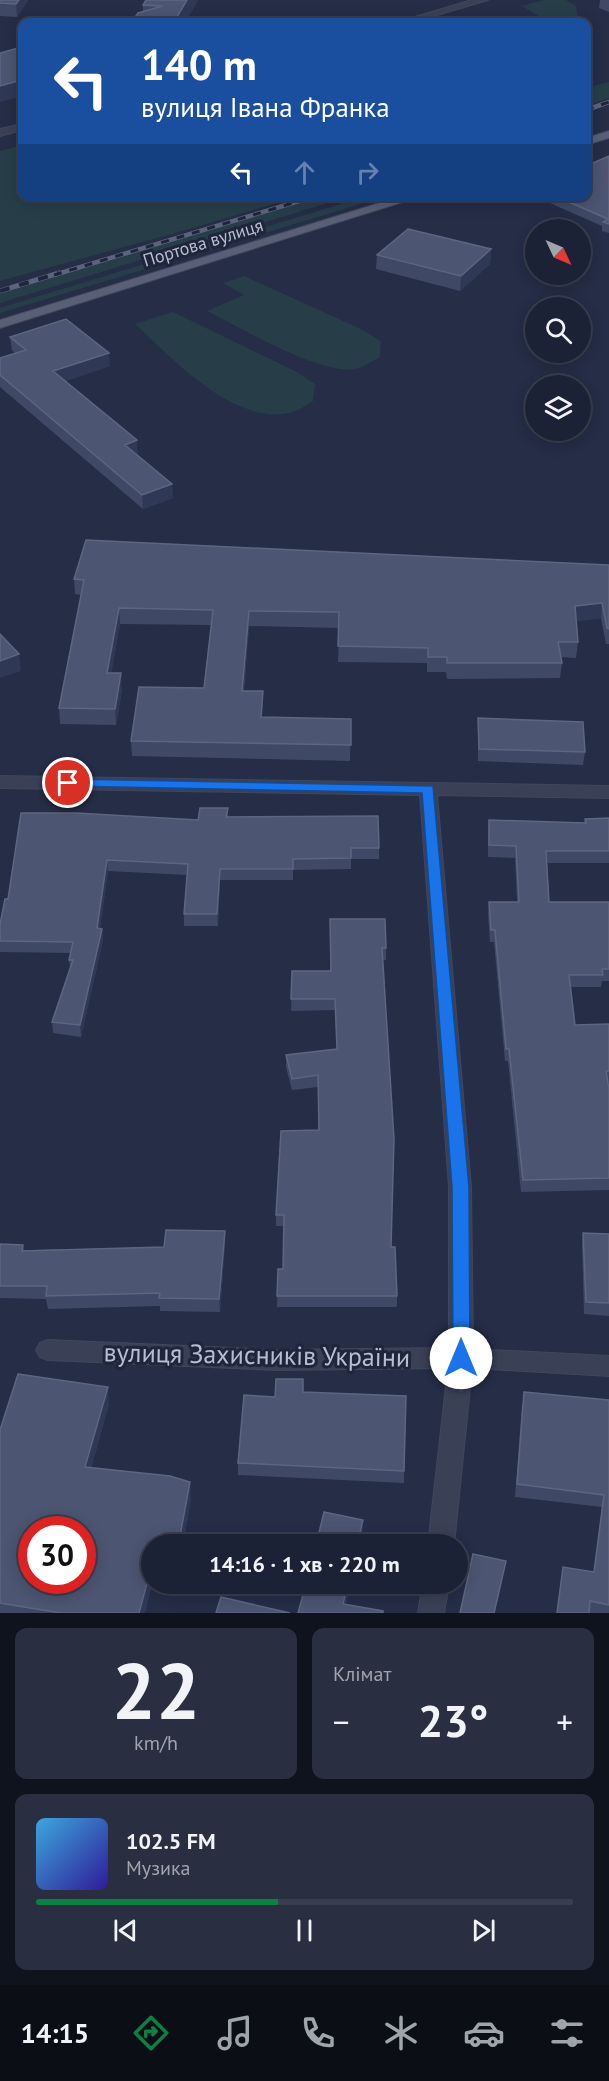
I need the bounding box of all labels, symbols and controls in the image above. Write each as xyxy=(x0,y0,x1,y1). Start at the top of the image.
text: 140 m xyxy=(141,37,257,92)
icon: left xyxy=(42,42,120,120)
text: вулиця Івана Франка xyxy=(141,90,390,124)
icon: left xyxy=(225,156,258,189)
icon: ahead xyxy=(288,156,321,189)
icon: right xyxy=(351,156,384,189)
street label: Портова вулиця xyxy=(140,213,266,272)
north arrow xyxy=(525,219,591,285)
map controls xyxy=(525,219,591,441)
button: search xyxy=(525,297,591,363)
button: layers xyxy=(525,375,591,441)
pin xyxy=(42,757,93,808)
icon: arrive xyxy=(51,766,84,799)
position arrow xyxy=(429,1326,493,1390)
street label: вулиця Захисників України xyxy=(103,1335,411,1374)
speed limit sign: 30 xyxy=(18,1516,96,1594)
text: 14:16 · 1 хв · 220 m xyxy=(209,1550,400,1578)
text: 22 xyxy=(112,1640,200,1741)
text: Клімат xyxy=(333,1661,391,1687)
text: 23° xyxy=(418,1691,488,1749)
text: − xyxy=(333,1700,350,1743)
text: + xyxy=(556,1700,573,1743)
text: km/h xyxy=(134,1730,178,1756)
text: 102.5 FM xyxy=(126,1827,216,1855)
text: Музика xyxy=(126,1855,190,1881)
icon: previous xyxy=(109,1914,142,1947)
icon: pause xyxy=(288,1914,321,1947)
icon: next xyxy=(467,1914,500,1947)
icon: directions xyxy=(130,2012,172,2054)
icon: music xyxy=(214,2012,256,2054)
icon: phone xyxy=(297,2012,339,2054)
icon: climate xyxy=(380,2012,422,2054)
icon: car xyxy=(463,2012,505,2054)
icon: filters xyxy=(546,2012,588,2054)
text: 14:15 xyxy=(21,2016,89,2050)

